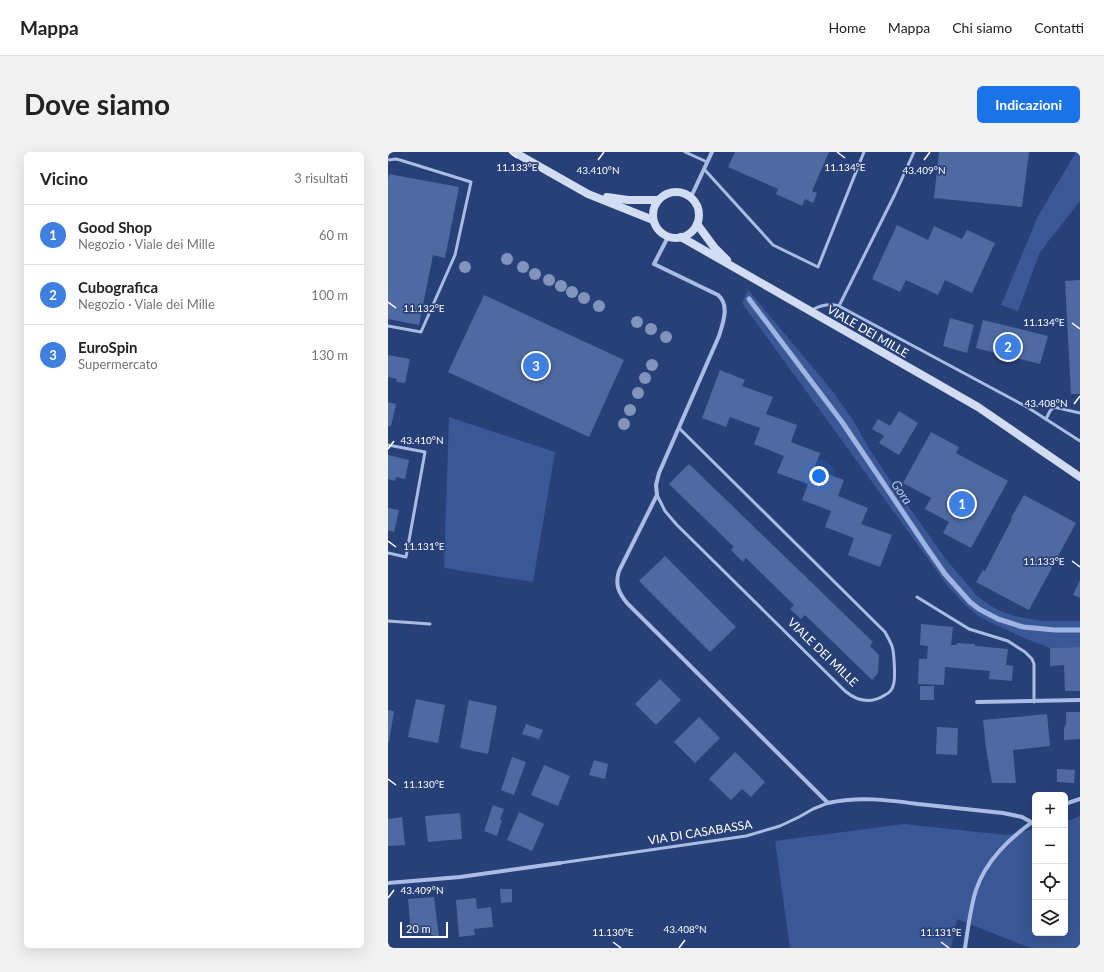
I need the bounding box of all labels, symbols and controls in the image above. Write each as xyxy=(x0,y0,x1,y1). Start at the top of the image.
text: Mappa xyxy=(20,16,79,39)
text: Home xyxy=(829,19,866,36)
text: Mappa xyxy=(888,19,930,36)
text: Chi siamo xyxy=(952,19,1012,36)
text: Contatti xyxy=(1034,19,1084,36)
button: Indicazioni xyxy=(977,86,1080,123)
text: Dove siamo xyxy=(24,87,170,121)
text: 11.133°E xyxy=(496,161,538,173)
text: 11.134°E xyxy=(824,161,866,173)
text: 43.410°N xyxy=(576,164,620,176)
text: 43.409°N xyxy=(902,164,946,176)
text: Vicino xyxy=(40,168,88,189)
text: 3 risultati xyxy=(294,170,348,186)
text: Good Shop xyxy=(78,218,152,236)
text: 1 xyxy=(49,227,57,243)
text: 60 m xyxy=(319,227,348,243)
text: Negozio · Viale dei Mille xyxy=(78,236,215,252)
text: Cubografica xyxy=(78,278,158,296)
text: 2 xyxy=(49,287,57,303)
text: 100 m xyxy=(311,287,348,303)
text: Negozio · Viale dei Mille xyxy=(78,296,215,312)
street label: VIALE DEI MILLE xyxy=(824,301,912,361)
text: 11.132°E xyxy=(403,302,445,314)
text: 11.134°E xyxy=(1023,316,1065,328)
pin: 2 xyxy=(995,332,1021,362)
text: EuroSpin xyxy=(78,338,138,356)
text: 3 xyxy=(49,347,57,363)
text: 130 m xyxy=(311,347,348,363)
pin: 3 xyxy=(523,351,549,381)
text: Supermercato xyxy=(78,356,158,372)
text: 43.408°N xyxy=(1024,397,1068,409)
text: 43.410°N xyxy=(400,434,444,446)
your location xyxy=(809,466,829,486)
water label: Gora xyxy=(888,477,916,508)
pin: 1 xyxy=(949,489,975,519)
text: 11.131°E xyxy=(403,540,445,552)
text: 11.133°E xyxy=(1023,555,1065,567)
street label: VIALE DEI MILLE xyxy=(785,615,861,689)
text: 11.130°E xyxy=(403,778,445,790)
map controls xyxy=(1032,792,1068,936)
button: + xyxy=(1032,792,1068,828)
street label: VIA DI CASABASSA xyxy=(647,816,754,848)
button: − xyxy=(1032,828,1068,864)
button: locate xyxy=(1032,864,1068,900)
text: 43.409°N xyxy=(400,884,444,896)
button: layers xyxy=(1032,900,1068,936)
scale bar xyxy=(400,920,448,939)
text: 20 m xyxy=(406,922,431,935)
text: 43.408°N xyxy=(663,923,707,935)
text: 11.130°E xyxy=(592,926,634,938)
text: 11.131°E xyxy=(920,926,962,938)

